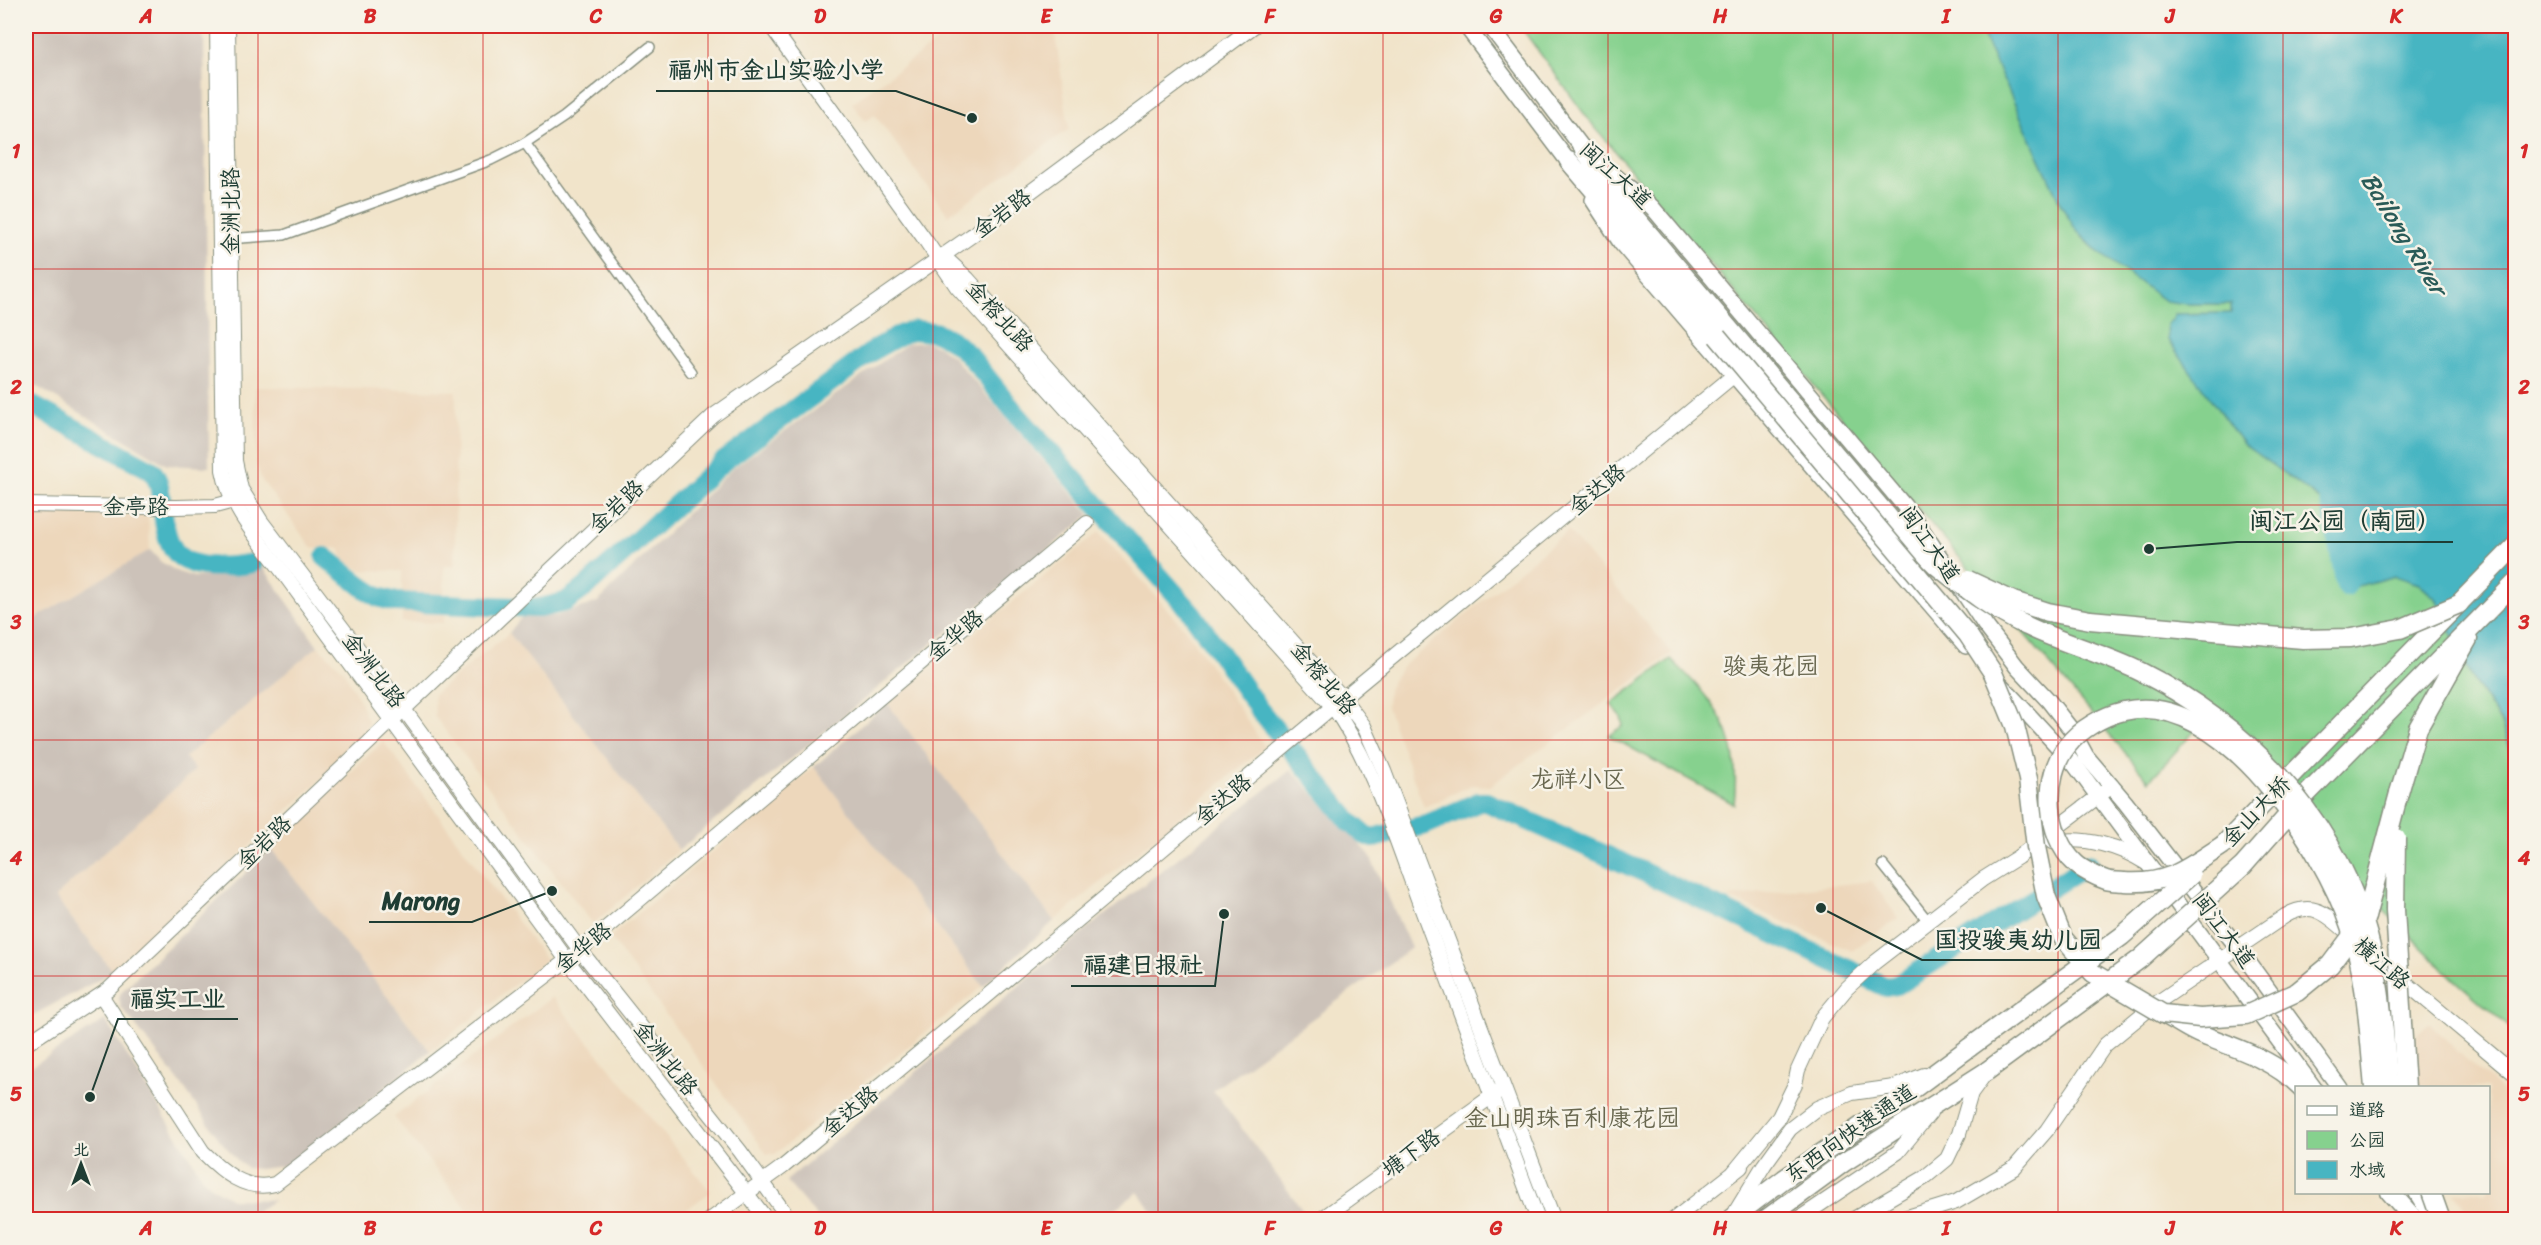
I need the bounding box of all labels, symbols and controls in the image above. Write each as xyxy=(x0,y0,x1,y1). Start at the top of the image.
text: A xyxy=(138,0,153,34)
text: B xyxy=(364,0,377,34)
text: C xyxy=(589,0,603,34)
text: D xyxy=(814,0,827,34)
text: E xyxy=(1040,0,1053,34)
text: F xyxy=(1264,0,1277,34)
text: G xyxy=(1489,0,1503,34)
text: H xyxy=(1712,0,1728,34)
text: I xyxy=(1941,0,1952,34)
text: J xyxy=(2164,0,2176,34)
text: K xyxy=(2389,0,2404,34)
callout: 福州市金山实验小学 xyxy=(656,49,896,91)
text: 福州市金山实验小学 xyxy=(668,49,884,91)
street label: 闽江大道 xyxy=(1570,131,1662,219)
text: 1 xyxy=(12,134,21,169)
text: 1 xyxy=(2520,134,2529,169)
water label: Bailong River xyxy=(2350,164,2461,307)
street label: 金洲北路 xyxy=(211,167,250,255)
street label: 金岩路 xyxy=(964,178,1040,248)
street label: 金榕北路 xyxy=(956,270,1044,362)
text: 2 xyxy=(9,370,22,405)
text: 2 xyxy=(2517,370,2530,405)
street label: 金达路 xyxy=(1559,453,1635,525)
street label: 金岩路 xyxy=(579,469,653,543)
street label: 金亭路 xyxy=(103,487,169,526)
street label: 闽江大道 xyxy=(1889,497,1971,591)
callout: 闽江公园（南园） xyxy=(2237,500,2453,542)
text: 闽江公园（南园） xyxy=(2249,500,2441,542)
street label: 金华路 xyxy=(917,599,993,671)
text: 3 xyxy=(10,605,22,640)
text: 3 xyxy=(2518,605,2530,640)
street label: 金洲北路 xyxy=(332,623,416,717)
street label: 金榕北路 xyxy=(1281,632,1367,724)
district label: 骏夷花园 xyxy=(1723,645,1819,687)
district label: 龙祥小区 xyxy=(1530,758,1626,800)
street label: 金达路 xyxy=(1185,763,1261,835)
street label: 金山大桥 xyxy=(2211,766,2301,856)
street label: 金岩路 xyxy=(227,805,301,879)
text: 4 xyxy=(9,841,23,876)
text: 4 xyxy=(2517,841,2531,876)
callout: Marong xyxy=(369,880,472,922)
text: Marong xyxy=(381,880,460,922)
street label: 闽江大道 xyxy=(2182,883,2266,977)
street label: 金华路 xyxy=(545,911,621,983)
callout: 国投骏夷幼儿园 xyxy=(1922,918,2114,960)
text: 国投骏夷幼儿园 xyxy=(1934,919,2102,961)
street label: 横江路 xyxy=(2344,927,2420,999)
callout: 福建日报社 xyxy=(1071,944,1215,986)
text: 福建日报社 xyxy=(1083,944,1203,986)
callout: 福实工业 xyxy=(118,977,238,1019)
text: 福实工业 xyxy=(130,978,226,1020)
street label: 金洲北路 xyxy=(624,1011,708,1105)
street label: 东西向快速通道 xyxy=(1776,1073,1924,1193)
street label: 金达路 xyxy=(812,1075,888,1147)
text: 5 xyxy=(10,1077,22,1112)
text: 5 xyxy=(2518,1077,2530,1112)
legend xyxy=(2295,1086,2490,1194)
text: 道路 xyxy=(2349,1094,2385,1126)
district label: 金山明珠百利康花园 xyxy=(1464,1097,1680,1139)
street label: 塘下路 xyxy=(1373,1118,1449,1188)
text: 公园 xyxy=(2349,1124,2385,1156)
north arrow xyxy=(51,1134,111,1194)
text: 北 xyxy=(73,1135,89,1164)
text: 水域 xyxy=(2349,1154,2385,1186)
text: A xyxy=(138,1211,153,1245)
text: B xyxy=(364,1211,377,1245)
text: C xyxy=(589,1211,603,1245)
text: D xyxy=(814,1211,827,1245)
text: E xyxy=(1040,1211,1053,1245)
text: F xyxy=(1264,1211,1277,1245)
text: G xyxy=(1489,1211,1503,1245)
text: H xyxy=(1712,1211,1728,1245)
text: I xyxy=(1941,1211,1952,1245)
text: J xyxy=(2164,1211,2176,1245)
text: K xyxy=(2389,1211,2404,1245)

